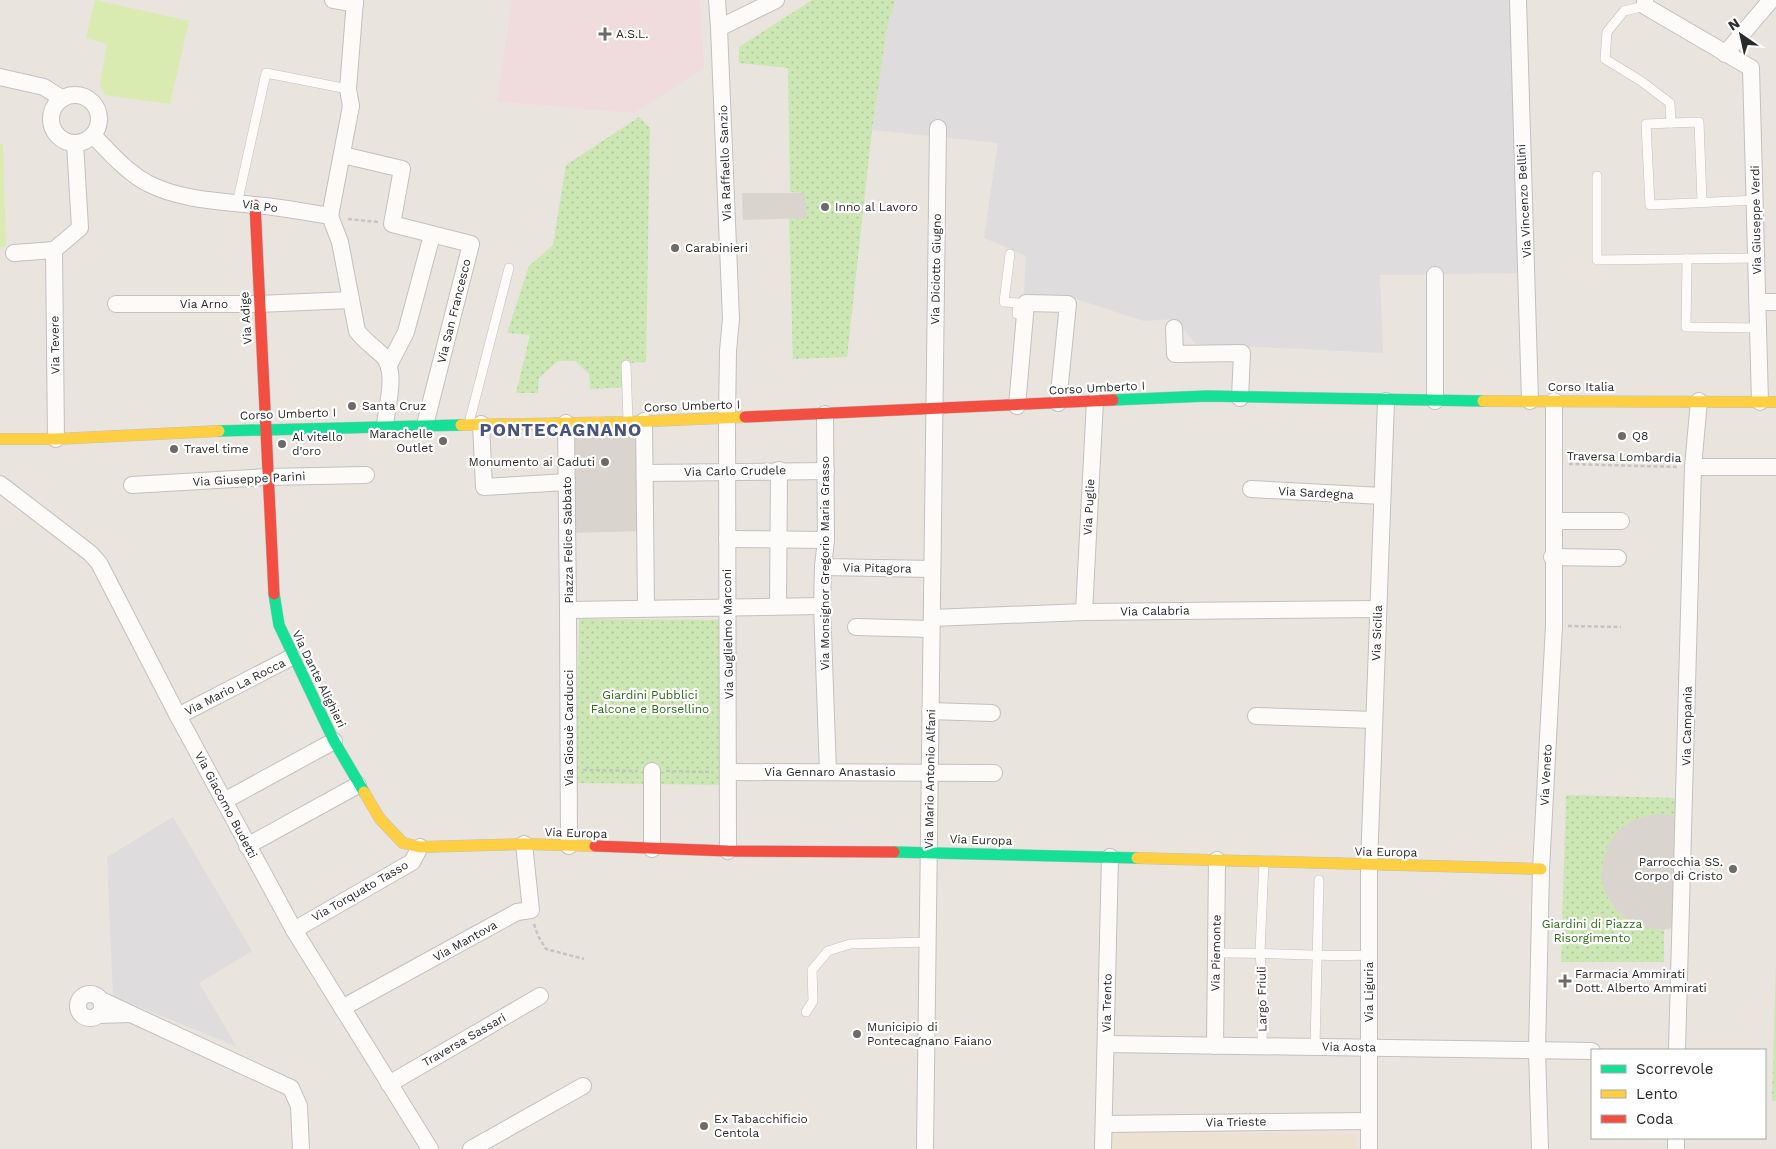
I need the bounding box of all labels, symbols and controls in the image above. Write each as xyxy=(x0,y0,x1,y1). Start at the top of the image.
north arrow xyxy=(1716,10,1766,60)
text: N xyxy=(1725,15,1743,34)
marker: A.S.L. xyxy=(598,27,612,41)
place label: A.S.L. xyxy=(616,27,648,41)
street label: Via Raffaello Sanzio xyxy=(716,105,734,221)
street label: Via Vincenzo Bellini xyxy=(1514,144,1534,258)
street label: Via Giuseppe Verdi xyxy=(1748,165,1764,275)
street label: Via Po xyxy=(241,197,279,215)
place label: Inno al Lavoro xyxy=(835,200,918,214)
marker: Inno al Lavoro xyxy=(819,201,831,213)
street label: Via Diciotto Giugno xyxy=(928,213,944,325)
place label: Carabinieri xyxy=(685,241,748,255)
marker: Carabinieri xyxy=(669,242,681,254)
street label: Via San Francesco xyxy=(434,257,474,365)
street label: Via Adige xyxy=(237,291,255,345)
street label: Via Arno xyxy=(180,297,228,311)
street label: Via Tevere xyxy=(47,315,63,374)
street label: Corso Umberto I xyxy=(1048,378,1146,398)
street label: Corso Italia xyxy=(1548,380,1615,394)
street label: Corso Umberto I xyxy=(644,397,740,415)
place label: Santa Cruz xyxy=(362,399,426,413)
marker: Santa Cruz xyxy=(346,400,358,412)
street label: Corso Umberto I xyxy=(240,405,336,423)
district label: PONTECAGNANO xyxy=(480,419,642,440)
place label: Marachelle Outlet xyxy=(369,427,433,455)
place label: Q8 xyxy=(1632,429,1648,443)
place label: Al vitello d'oro xyxy=(292,430,343,458)
marker: Q8 xyxy=(1616,430,1628,442)
marker: Marachelle Outlet xyxy=(437,435,449,447)
marker: Al vitello d'oro xyxy=(276,438,288,450)
place label: Travel time xyxy=(184,442,249,456)
marker: Travel time xyxy=(168,443,180,455)
street label: Traversa Lombardia xyxy=(1567,449,1682,465)
place label: Monumento ai Caduti xyxy=(469,455,595,469)
marker: Monumento ai Caduti xyxy=(599,456,611,468)
street label: Via Monsignor Gregorio Maria Grasso xyxy=(818,456,832,670)
street label: Via Carlo Crudele xyxy=(684,463,786,479)
street label: Via Giuseppe Parini xyxy=(192,469,306,489)
street label: Piazza Felice Sabbato xyxy=(560,476,576,604)
street label: Via Puglie xyxy=(1081,478,1097,536)
street label: Via Sardegna xyxy=(1278,484,1354,502)
street label: Via Pitagora xyxy=(842,560,912,576)
street label: Via Guglielmo Marconi xyxy=(720,569,736,699)
street label: Via Calabria xyxy=(1120,603,1190,619)
street label: Via Sicilia xyxy=(1369,605,1385,661)
street label: Via Dante Alighieri xyxy=(289,628,349,730)
street label: Via Mario La Rocca xyxy=(182,655,288,718)
street label: Via Giosuè Carducci xyxy=(562,670,576,786)
street label: Via Campania xyxy=(1679,686,1695,766)
park label: Giardini Pubblici Falcone e Borsellino xyxy=(591,688,709,716)
street label: Via Mario Antonio Alfani xyxy=(922,709,938,849)
street label: Via Veneto xyxy=(1537,744,1555,806)
street label: Via Giacomo Budetti xyxy=(192,749,260,861)
street label: Via Gennaro Anastasio xyxy=(764,765,896,779)
street label: Via Europa xyxy=(544,825,608,841)
street label: Via Europa xyxy=(949,832,1013,848)
street label: Via Europa xyxy=(1355,844,1418,860)
place label: Parrocchia SS. Corpo di Cristo xyxy=(1634,855,1723,883)
street label: Via Torquato Tasso xyxy=(309,858,411,924)
marker: Parrocchia SS. Corpo di Cristo xyxy=(1727,863,1739,875)
street label: Via Piemonte xyxy=(1208,914,1224,992)
park label: Giardini di Piazza Risorgimento xyxy=(1542,917,1642,945)
street label: Via Mantova xyxy=(431,918,500,964)
street label: Via Liguria xyxy=(1362,961,1376,1022)
street label: Largo Friuli xyxy=(1254,966,1270,1032)
place label: Farmacia Ammirati Dott. Alberto Ammirati xyxy=(1575,967,1707,995)
street label: Via Trento xyxy=(1099,973,1115,1033)
marker: Farmacia Ammirati Dott. Alberto Ammirati xyxy=(1559,975,1571,987)
street label: Traversa Sassari xyxy=(420,1010,508,1070)
place label: Municipio di Pontecagnano Faiano xyxy=(867,1020,992,1048)
marker: Municipio di Pontecagnano Faiano xyxy=(851,1028,863,1040)
street label: Via Aosta xyxy=(1322,1040,1376,1054)
legend xyxy=(1591,1049,1766,1139)
text: Scorrevole xyxy=(1636,1060,1714,1078)
text: Lento xyxy=(1636,1085,1678,1103)
text: Coda xyxy=(1636,1110,1674,1128)
place label: Ex Tabacchificio Centola xyxy=(714,1112,808,1140)
street label: Via Trieste xyxy=(1205,1114,1267,1130)
marker: Ex Tabacchificio Centola xyxy=(698,1120,710,1132)

